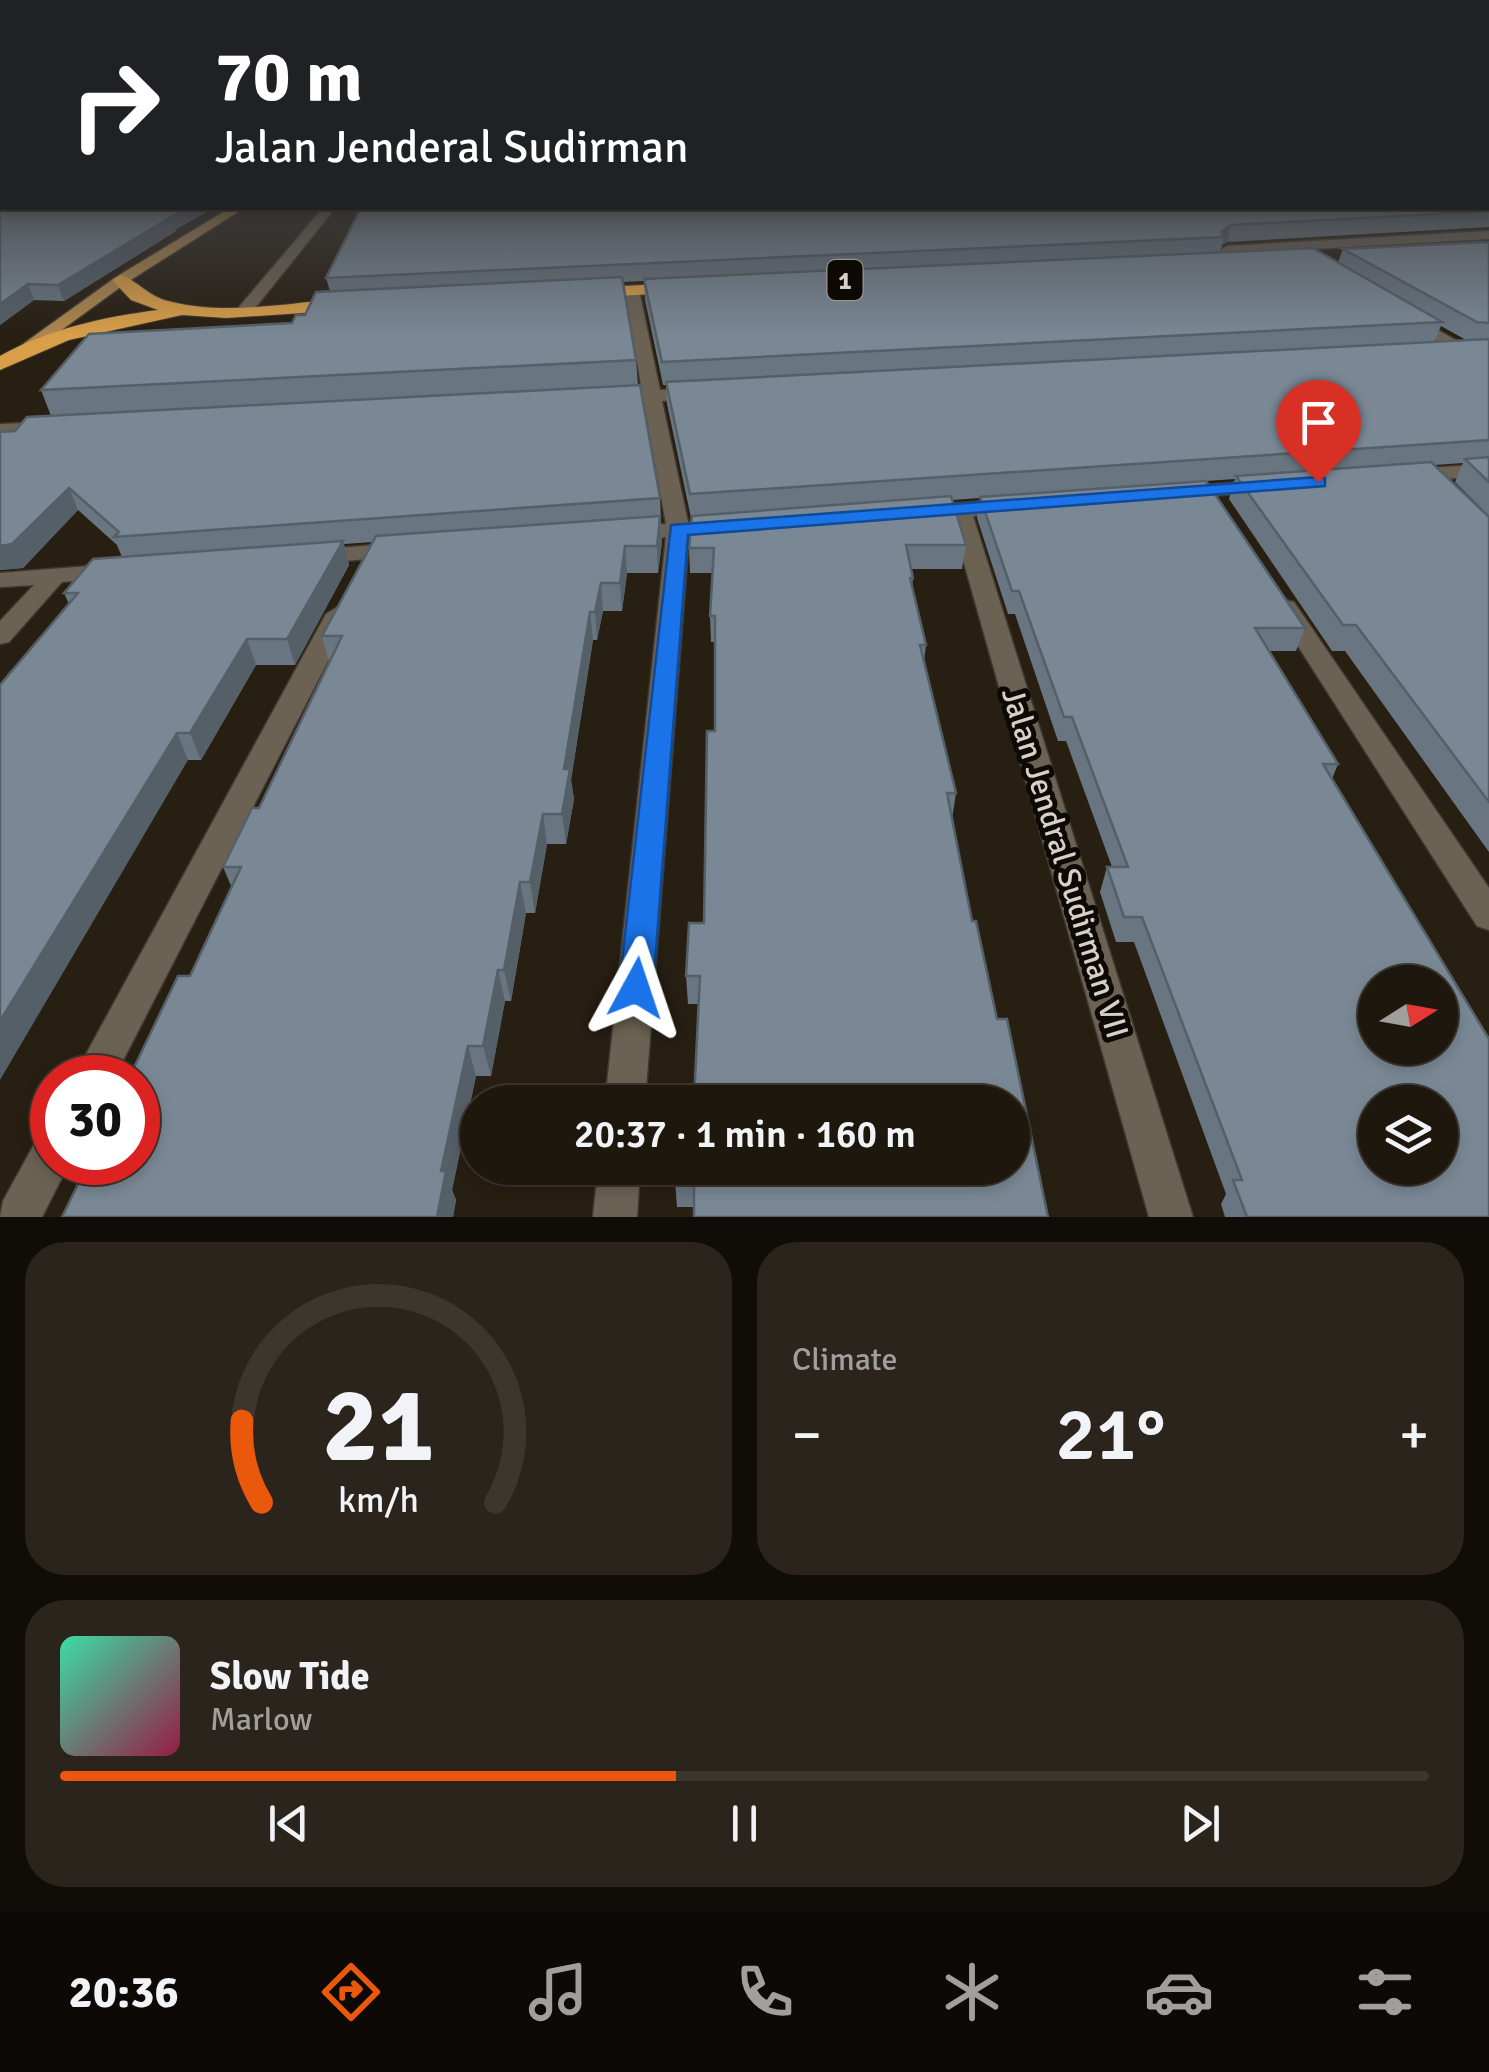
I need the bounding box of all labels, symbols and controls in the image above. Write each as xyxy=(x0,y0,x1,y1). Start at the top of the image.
text: 70 m xyxy=(215,34,363,120)
icon: right xyxy=(50,40,180,170)
text: Jalan Jenderal Sudirman xyxy=(215,120,688,175)
road number: 1 xyxy=(828,260,862,300)
pin xyxy=(1276,380,1361,483)
icon: arrive xyxy=(1291,395,1346,450)
street label: Jalan Jendral Sudirman VII xyxy=(993,683,1137,1043)
position arrow xyxy=(584,936,688,1040)
north arrow xyxy=(1358,965,1458,1065)
map controls xyxy=(1358,965,1458,1185)
speed limit sign: 30 xyxy=(30,1055,160,1185)
button: layers xyxy=(1358,1085,1458,1185)
text: 20:37 · 1 min · 160 m xyxy=(574,1111,916,1158)
text: Climate xyxy=(792,1340,898,1379)
text: 21 xyxy=(322,1362,435,1490)
text: 21° xyxy=(1056,1388,1165,1481)
text: − xyxy=(792,1401,822,1469)
text: + xyxy=(1399,1401,1429,1469)
text: km/h xyxy=(338,1478,419,1522)
text: Slow Tide xyxy=(210,1653,370,1700)
text: Marlow xyxy=(210,1700,312,1739)
icon: previous xyxy=(261,1796,316,1851)
icon: pause xyxy=(717,1796,772,1851)
icon: next xyxy=(1173,1796,1228,1851)
icon: directions xyxy=(316,1957,386,2027)
icon: music xyxy=(523,1957,593,2027)
icon: phone xyxy=(730,1957,800,2027)
icon: climate xyxy=(937,1957,1007,2027)
icon: car xyxy=(1144,1957,1214,2027)
icon: filters xyxy=(1350,1957,1420,2027)
text: 20:36 xyxy=(68,1965,179,2020)

